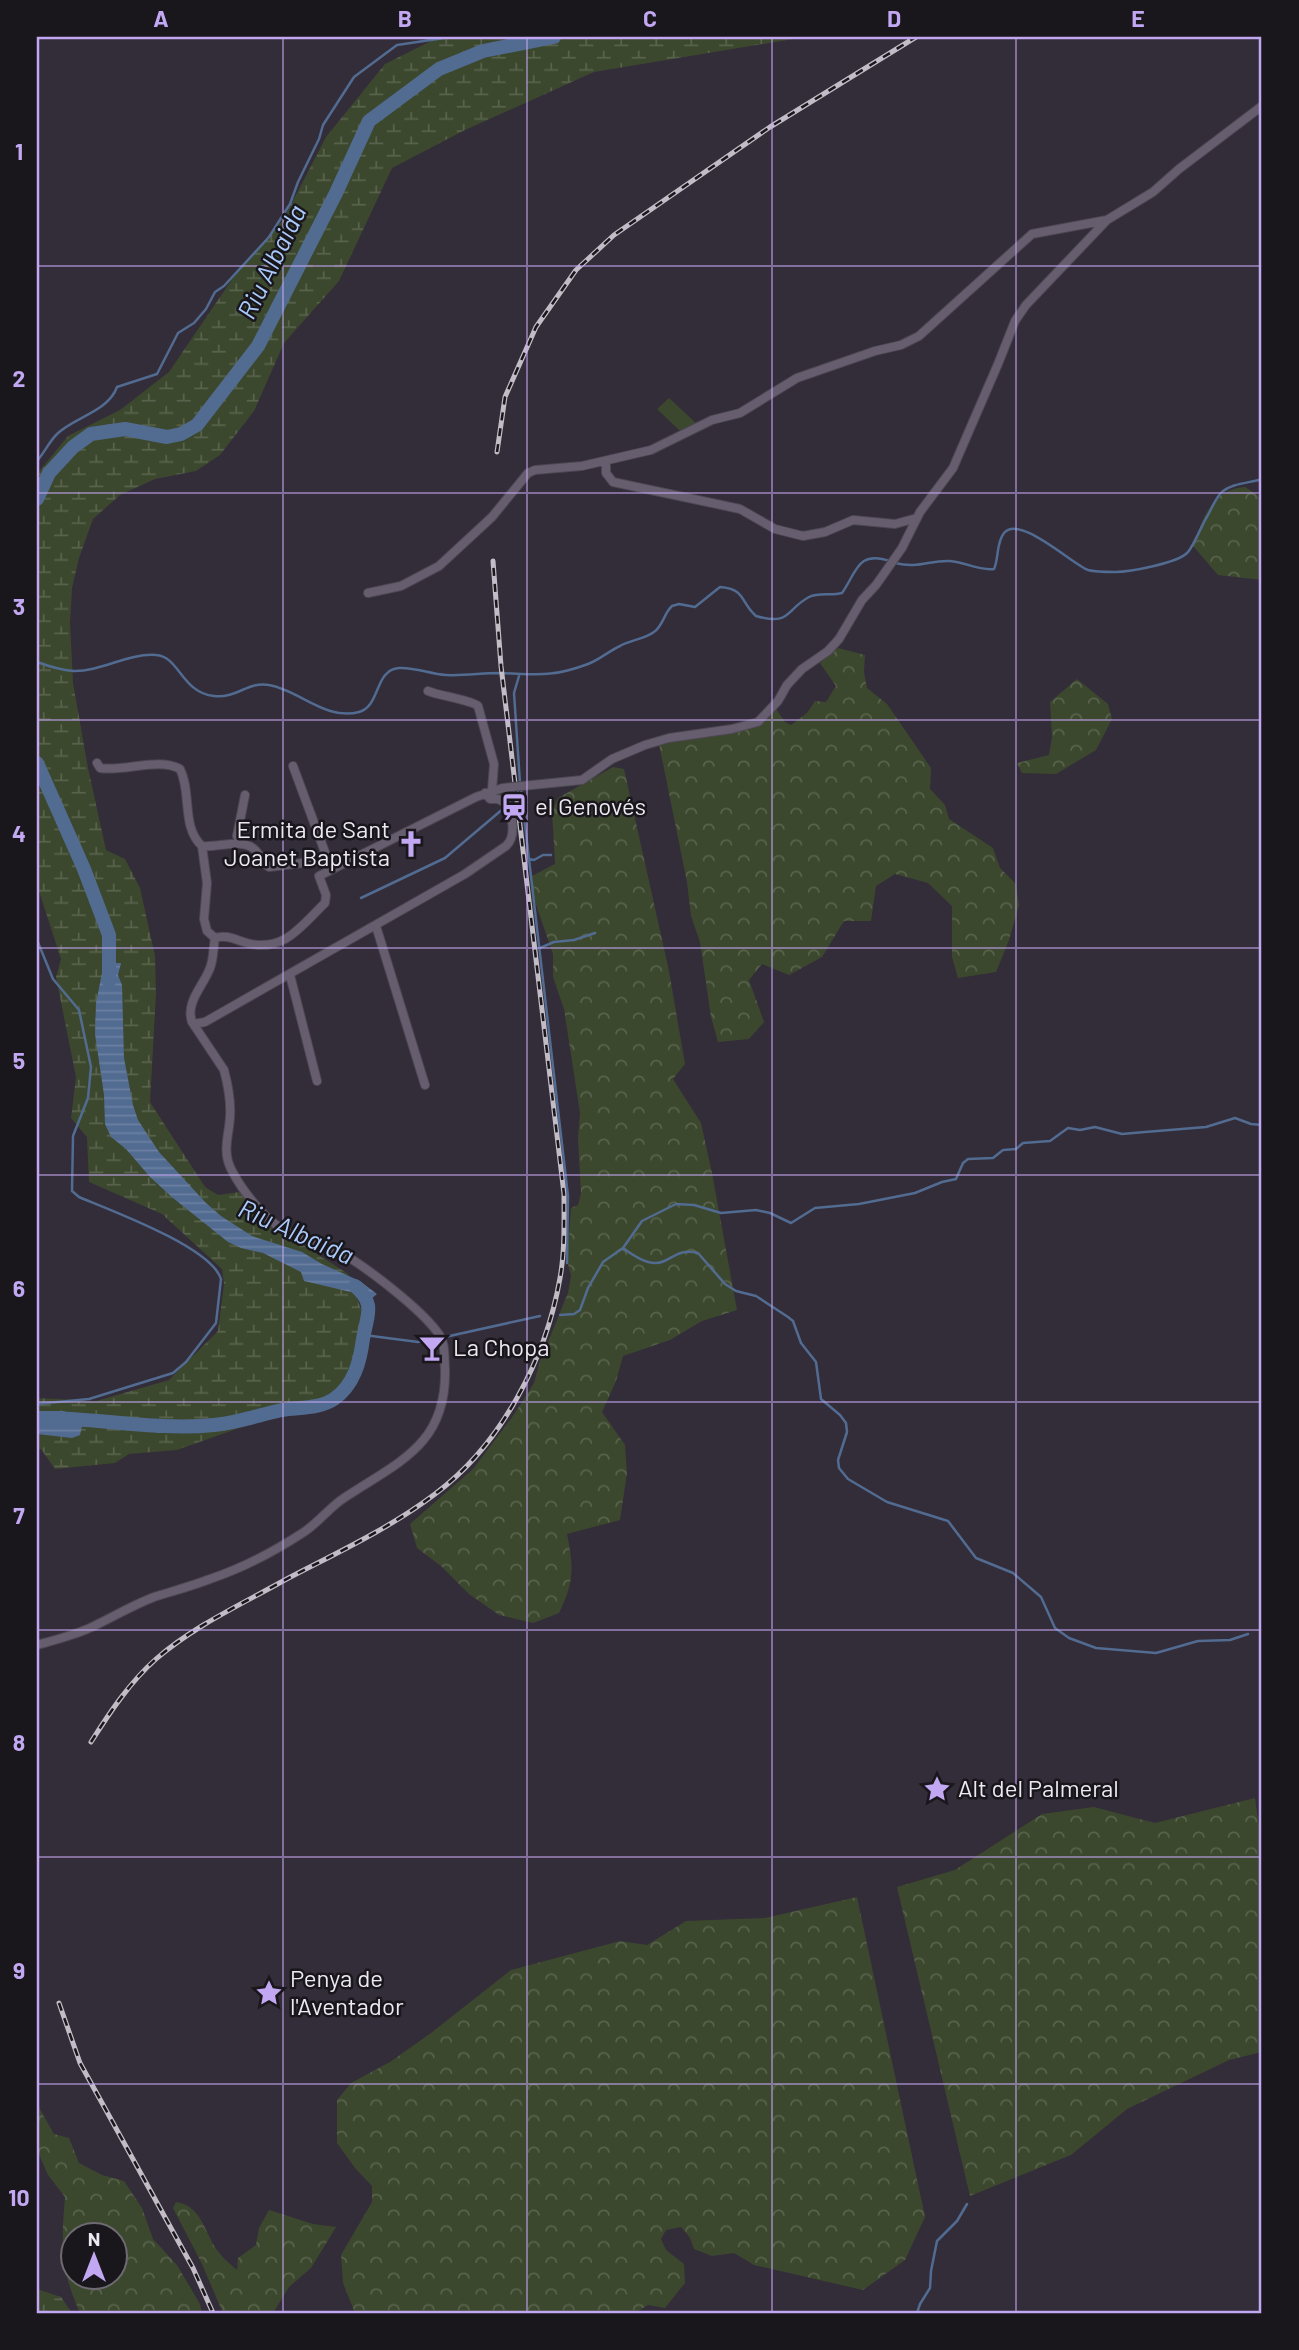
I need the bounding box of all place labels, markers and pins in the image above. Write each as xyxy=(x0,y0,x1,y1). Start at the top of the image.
place label: el Genovés xyxy=(535,791,646,820)
station icon: el Genovés xyxy=(499,792,529,822)
place label: Ermita de Sant Joanet Baptista xyxy=(224,814,390,871)
church icon: Ermita de Sant Joanet Baptista xyxy=(396,829,426,859)
place label: La Chopa xyxy=(453,1332,550,1361)
bar icon: La Chopa xyxy=(417,1333,447,1363)
place label: Alt del Palmeral xyxy=(958,1773,1119,1802)
place icon: Alt del Palmeral xyxy=(922,1774,952,1804)
place label: Penya de l'Aventador xyxy=(290,1963,404,2020)
place icon: Penya de l'Aventador xyxy=(254,1978,284,2008)

